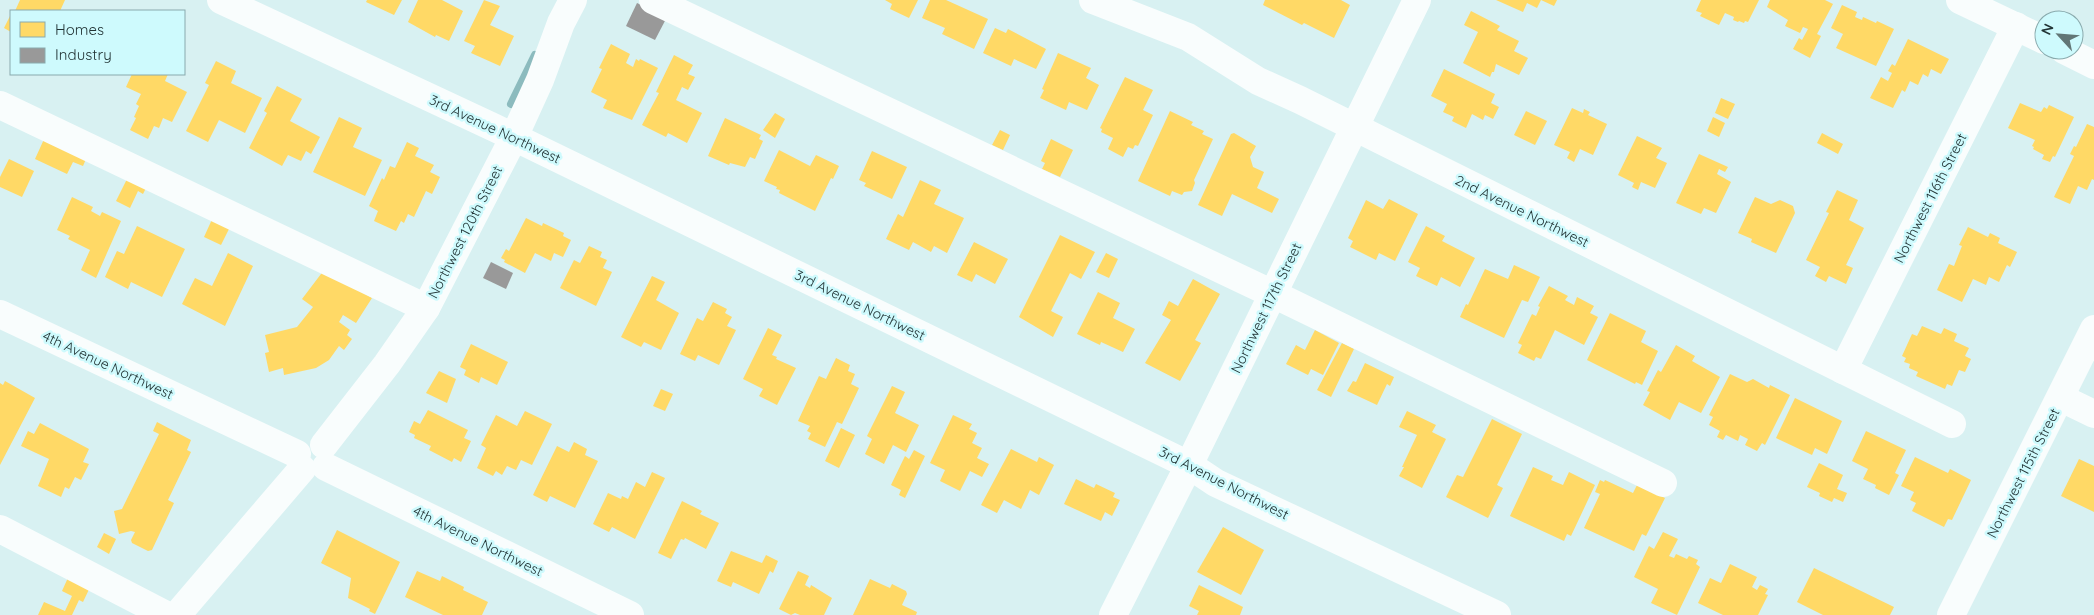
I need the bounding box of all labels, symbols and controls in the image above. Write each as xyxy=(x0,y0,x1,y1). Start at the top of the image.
legend xyxy=(10,10,185,75)
north arrow xyxy=(2034,10,2084,60)
text: Homes xyxy=(55,20,104,39)
text: N xyxy=(2037,21,2058,38)
text: Industry xyxy=(55,45,112,64)
street label: 3rd Avenue Northwest xyxy=(426,91,564,167)
street label: Northwest 116th Street xyxy=(1890,130,1971,266)
street label: Northwest 120th Street xyxy=(424,162,506,301)
street label: 2nd Avenue Northwest xyxy=(1452,171,1592,251)
street label: Northwest 117th Street xyxy=(1227,240,1305,376)
street label: 3rd Avenue Northwest xyxy=(792,266,928,345)
street label: 4th Avenue Northwest xyxy=(40,327,176,403)
street label: Northwest 115th Street xyxy=(1982,405,2064,541)
street label: 3rd Avenue Northwest xyxy=(1156,443,1292,524)
street label: 4th Avenue Northwest xyxy=(410,502,546,580)

